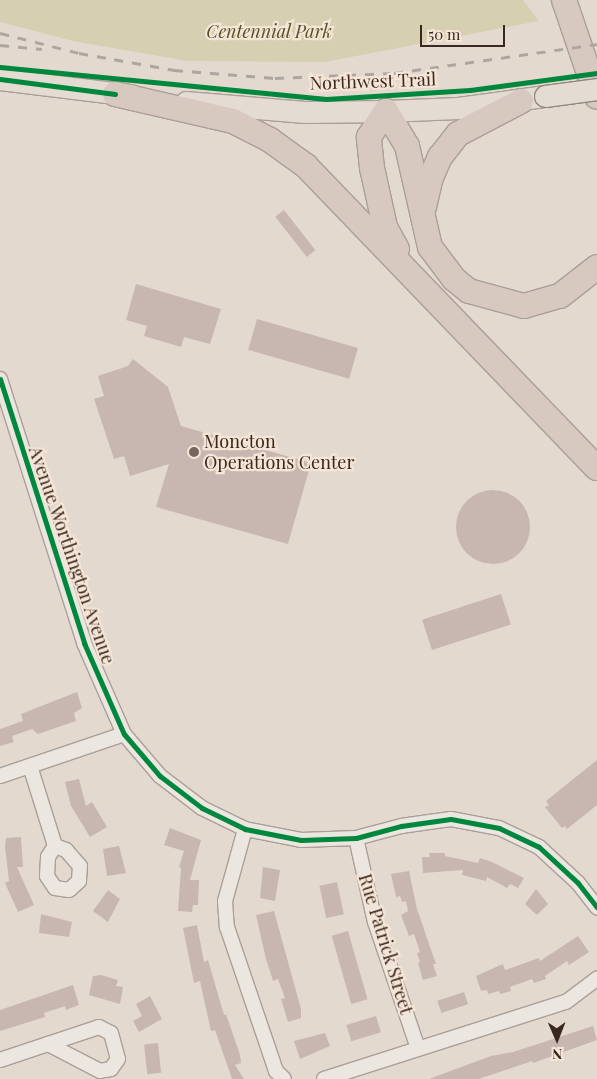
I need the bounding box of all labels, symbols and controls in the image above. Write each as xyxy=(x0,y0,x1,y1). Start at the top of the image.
scale bar xyxy=(422,15,507,47)
park label: Centennial Park xyxy=(206,20,332,42)
text: 50 m xyxy=(428,24,460,44)
street label: Northwest Trail xyxy=(309,68,437,94)
place label: Moncton Operations Center xyxy=(204,431,354,474)
street label: Avenue Worthington Avenue xyxy=(24,443,120,667)
marker: Moncton Operations Center xyxy=(188,446,200,458)
street label: Rue Patrick Street xyxy=(354,871,418,1017)
north arrow xyxy=(532,1014,582,1064)
text: N xyxy=(552,1045,562,1064)

